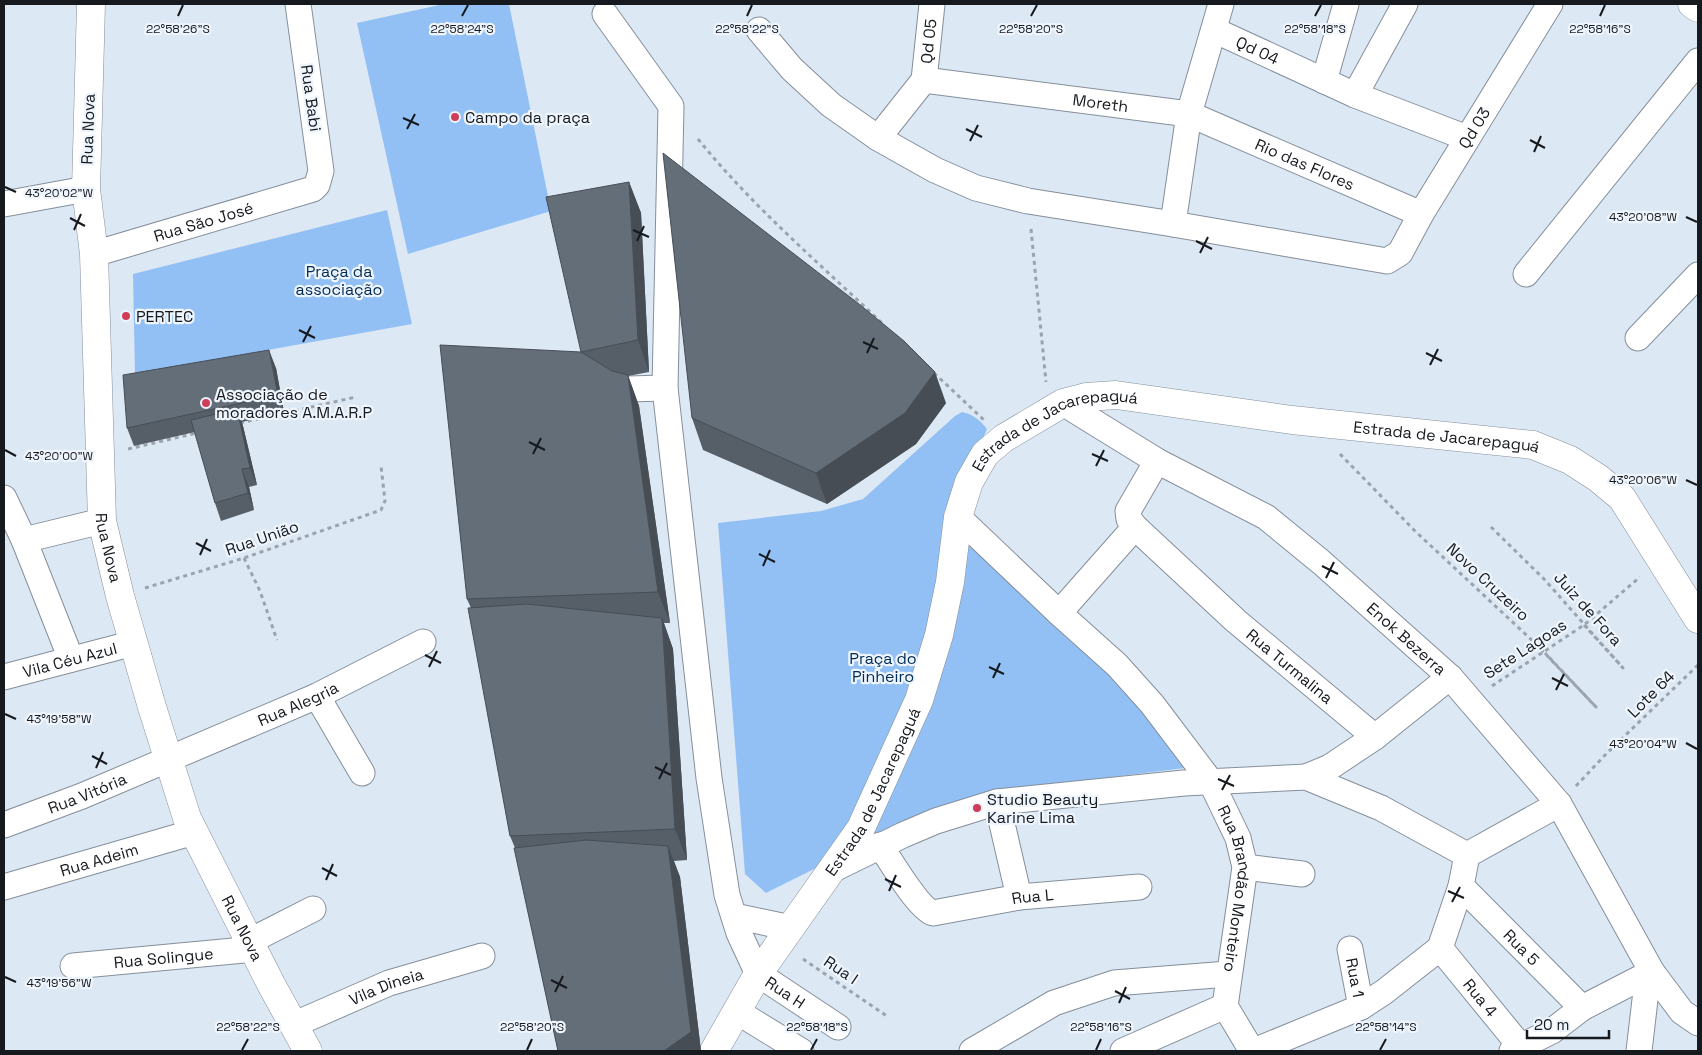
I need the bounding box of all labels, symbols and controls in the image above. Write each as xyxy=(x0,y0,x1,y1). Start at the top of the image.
street label: Qd 05 xyxy=(915,18,941,65)
text: 22°58'26"S xyxy=(146,21,210,37)
text: 22°58'24"S xyxy=(430,21,494,37)
text: 22°58'22"S xyxy=(715,21,779,37)
text: 22°58'20"S xyxy=(999,21,1063,37)
text: 22°58'18"S xyxy=(1284,21,1346,37)
text: 22°58'16"S xyxy=(1569,21,1631,37)
street label: Qd 04 xyxy=(1233,31,1283,69)
street label: Rua Babi xyxy=(296,63,326,133)
street label: Moreth xyxy=(1072,89,1130,117)
street label: Rua Nova xyxy=(76,93,100,165)
street label: Qd 03 xyxy=(1453,103,1495,152)
place label: Campo da praça xyxy=(465,107,590,128)
marker: Campo da praça xyxy=(449,111,461,123)
street label: Rio das Flores xyxy=(1252,133,1358,195)
text: 43°20'02"W xyxy=(25,185,93,201)
street label: Rua São José xyxy=(151,197,256,246)
text: 43°20'08"W xyxy=(1609,209,1678,225)
park label: Praça da associação xyxy=(296,261,382,300)
place label: PERTEC xyxy=(136,306,193,327)
marker: PERTEC xyxy=(120,310,132,322)
place label: Associação de moradores A.M.A.R.P xyxy=(216,384,372,423)
street label: Estrada de Jacarepaguá xyxy=(967,384,1139,475)
marker: Associação de moradores A.M.A.R.P xyxy=(200,397,212,409)
street label: Estrada de Jacarepaguá xyxy=(1352,416,1543,457)
text: 43°20'00"W xyxy=(25,448,94,464)
text: 43°20'06"W xyxy=(1609,472,1677,488)
street label: Rua Nova xyxy=(91,513,127,585)
street label: Rua União xyxy=(222,516,302,560)
street label: Novo Cruzeiro xyxy=(1442,538,1534,626)
street label: Juiz de Fora xyxy=(1549,568,1627,650)
street label: Enok Bezerra xyxy=(1363,597,1451,680)
street label: Sete Lagoas xyxy=(1479,614,1571,684)
street label: Rua Turmalina xyxy=(1242,624,1338,708)
street label: Vila Céu Azul xyxy=(20,637,119,682)
park label: Praça do Pinheiro xyxy=(849,648,917,687)
street label: Lote 64 xyxy=(1623,666,1679,722)
street label: Rua Alegria xyxy=(254,676,342,731)
street label: Estrada de Jacarepaguá xyxy=(820,704,925,880)
text: 43°19'58"W xyxy=(27,711,92,727)
text: 43°20'04"W xyxy=(1609,736,1677,752)
street label: Rua Vitória xyxy=(45,768,130,818)
place label: Studio Beauty Karine Lima xyxy=(987,789,1098,828)
marker: Studio Beauty Karine Lima xyxy=(971,802,983,814)
street label: Rua Brandão Monteiro xyxy=(1213,802,1256,974)
street label: Rua Adeim xyxy=(57,838,141,881)
street label: Rua L xyxy=(1010,884,1055,909)
street label: Rua Nova xyxy=(217,892,268,964)
street label: Rua 5 xyxy=(1499,924,1544,970)
street label: Rua Solingue xyxy=(113,942,214,973)
street label: Rua I xyxy=(820,951,862,989)
street label: Rua 1 xyxy=(1341,956,1369,999)
street label: Vila Dineia xyxy=(346,963,426,1010)
street label: Rua H xyxy=(761,971,809,1013)
street label: Rua 4 xyxy=(1459,974,1502,1021)
text: 43°19'56"W xyxy=(27,975,92,991)
scale bar xyxy=(1527,1008,1610,1040)
text: 20 m xyxy=(1534,1015,1569,1034)
text: 22°58'22"S xyxy=(216,1019,280,1035)
text: 22°58'20"S xyxy=(500,1019,564,1035)
text: 22°58'18"S xyxy=(786,1019,848,1035)
text: 22°58'16"S xyxy=(1070,1019,1132,1035)
text: 22°58'14"S xyxy=(1355,1019,1417,1035)

